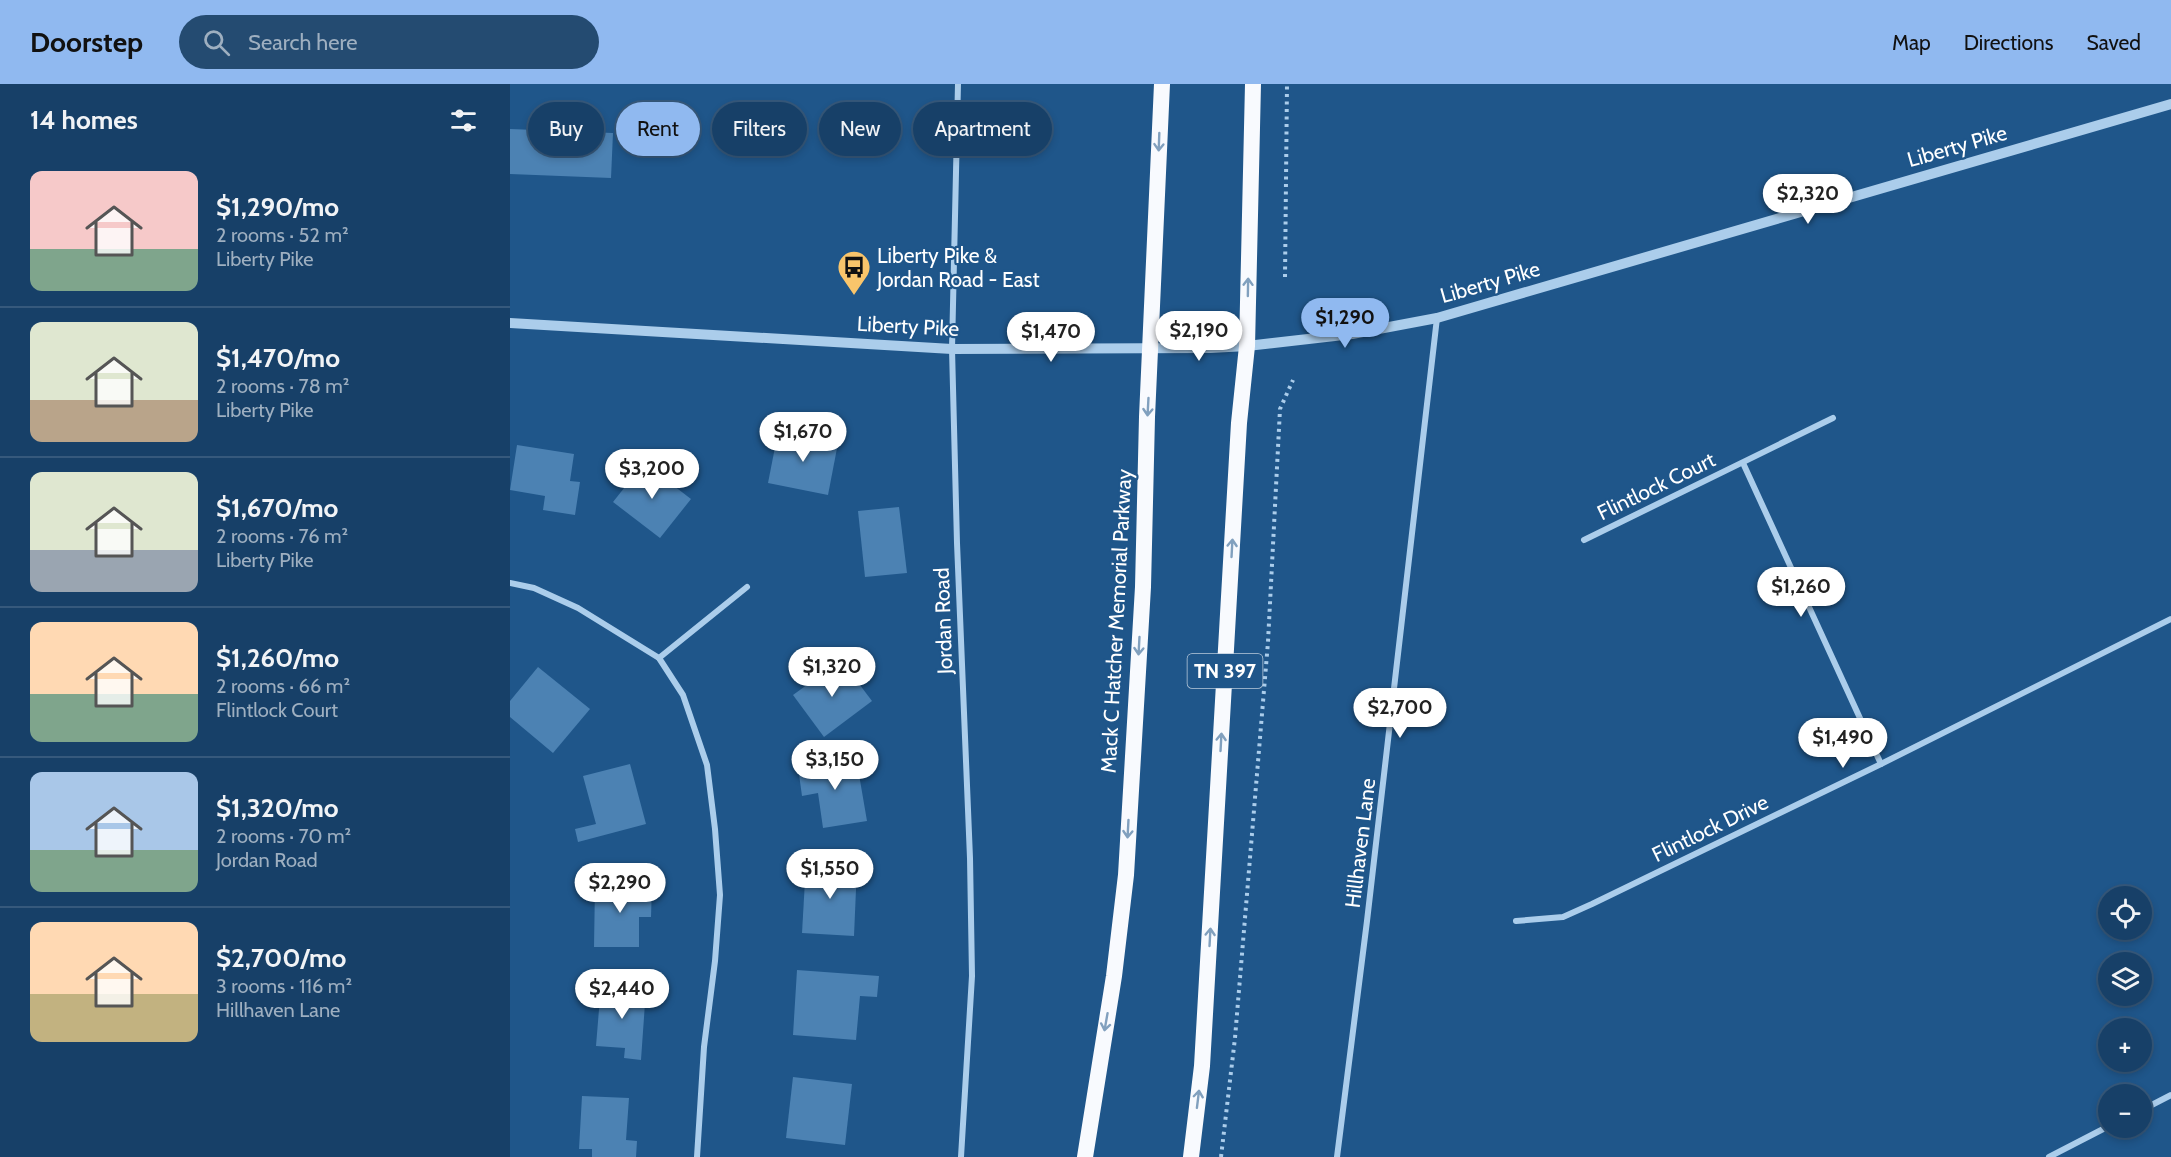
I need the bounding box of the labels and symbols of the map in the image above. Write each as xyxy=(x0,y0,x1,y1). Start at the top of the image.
street label: Liberty Pike xyxy=(1904,120,2010,172)
one-way arrow xyxy=(1154,132,1165,152)
pin: $2,320 xyxy=(1759,174,1857,225)
place label: Liberty Pike & Jordan Road - East xyxy=(876,243,1040,292)
bus stop icon: Liberty Pike & Jordan Road - East xyxy=(836,249,872,296)
street label: Liberty Pike xyxy=(1437,256,1543,308)
one-way arrow xyxy=(1242,278,1254,298)
pin: $1,290 xyxy=(1296,298,1394,349)
street label: Liberty Pike xyxy=(856,311,960,341)
pin: $2,190 xyxy=(1150,311,1248,362)
pin: $1,470 xyxy=(1002,312,1100,363)
one-way arrow xyxy=(1142,397,1153,417)
pin: $1,670 xyxy=(754,412,852,463)
street label: Flintlock Court xyxy=(1593,447,1719,525)
pin: $3,200 xyxy=(603,449,701,500)
street label: Mack C Hatcher Memorial Parkway xyxy=(1096,468,1136,774)
one-way arrow xyxy=(1227,538,1238,558)
street label: Jordan Road xyxy=(929,567,957,676)
pin: $1,260 xyxy=(1752,567,1850,618)
one-way arrow xyxy=(1134,635,1145,655)
pin: $1,320 xyxy=(783,647,881,698)
road number: TN 397 xyxy=(1188,654,1262,688)
pin: $2,700 xyxy=(1351,688,1449,739)
pin: $1,490 xyxy=(1794,718,1892,769)
one-way arrow xyxy=(1216,733,1227,753)
pin: $3,150 xyxy=(786,740,884,791)
street label: Hillhaven Lane xyxy=(1340,776,1380,909)
street label: Flintlock Drive xyxy=(1648,789,1772,867)
one-way arrow xyxy=(1123,818,1134,838)
pin: $1,550 xyxy=(781,849,879,900)
pin: $2,290 xyxy=(571,863,669,914)
one-way arrow xyxy=(1205,928,1216,948)
pin: $2,440 xyxy=(573,969,671,1020)
one-way arrow xyxy=(1101,1012,1112,1032)
one-way arrow xyxy=(1193,1090,1204,1109)

